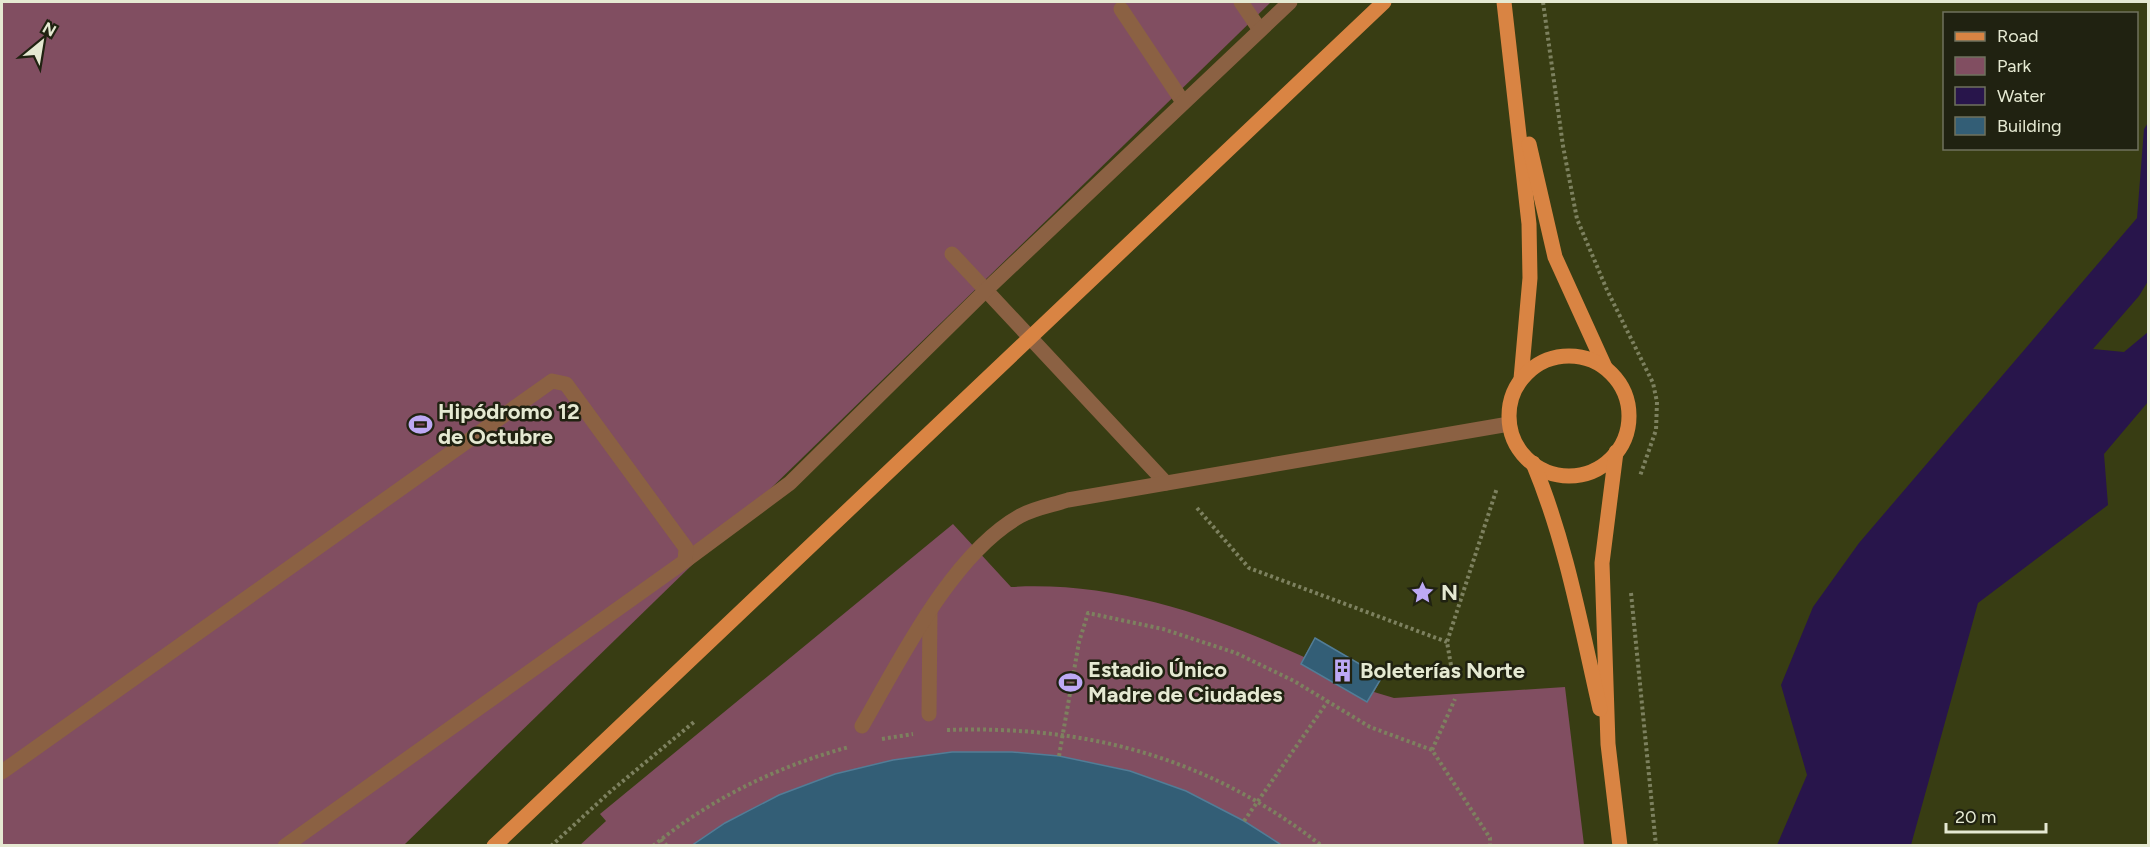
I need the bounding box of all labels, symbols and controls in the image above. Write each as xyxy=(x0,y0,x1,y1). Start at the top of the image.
north arrow xyxy=(12,12,72,72)
legend xyxy=(1943,12,2138,150)
text: N xyxy=(39,18,59,41)
text: Road xyxy=(1997,25,2038,47)
text: Park xyxy=(1997,55,2032,77)
text: Water xyxy=(1997,85,2045,107)
text: Building xyxy=(1997,115,2062,137)
place label: Hipódromo 12 de Octubre xyxy=(438,398,580,450)
sports icon: Hipódromo 12 de Octubre xyxy=(407,411,433,437)
place icon: N xyxy=(1410,579,1436,605)
place label: N xyxy=(1441,579,1458,606)
place label: Estadio Único Madre de Ciudades xyxy=(1088,656,1283,708)
building icon: Boleterías Norte xyxy=(1329,657,1355,683)
place label: Boleterías Norte xyxy=(1360,657,1525,684)
sports icon: Estadio Único Madre de Ciudades xyxy=(1057,669,1083,695)
scale bar xyxy=(1946,796,2046,834)
text: 20 m xyxy=(1955,806,1996,828)

